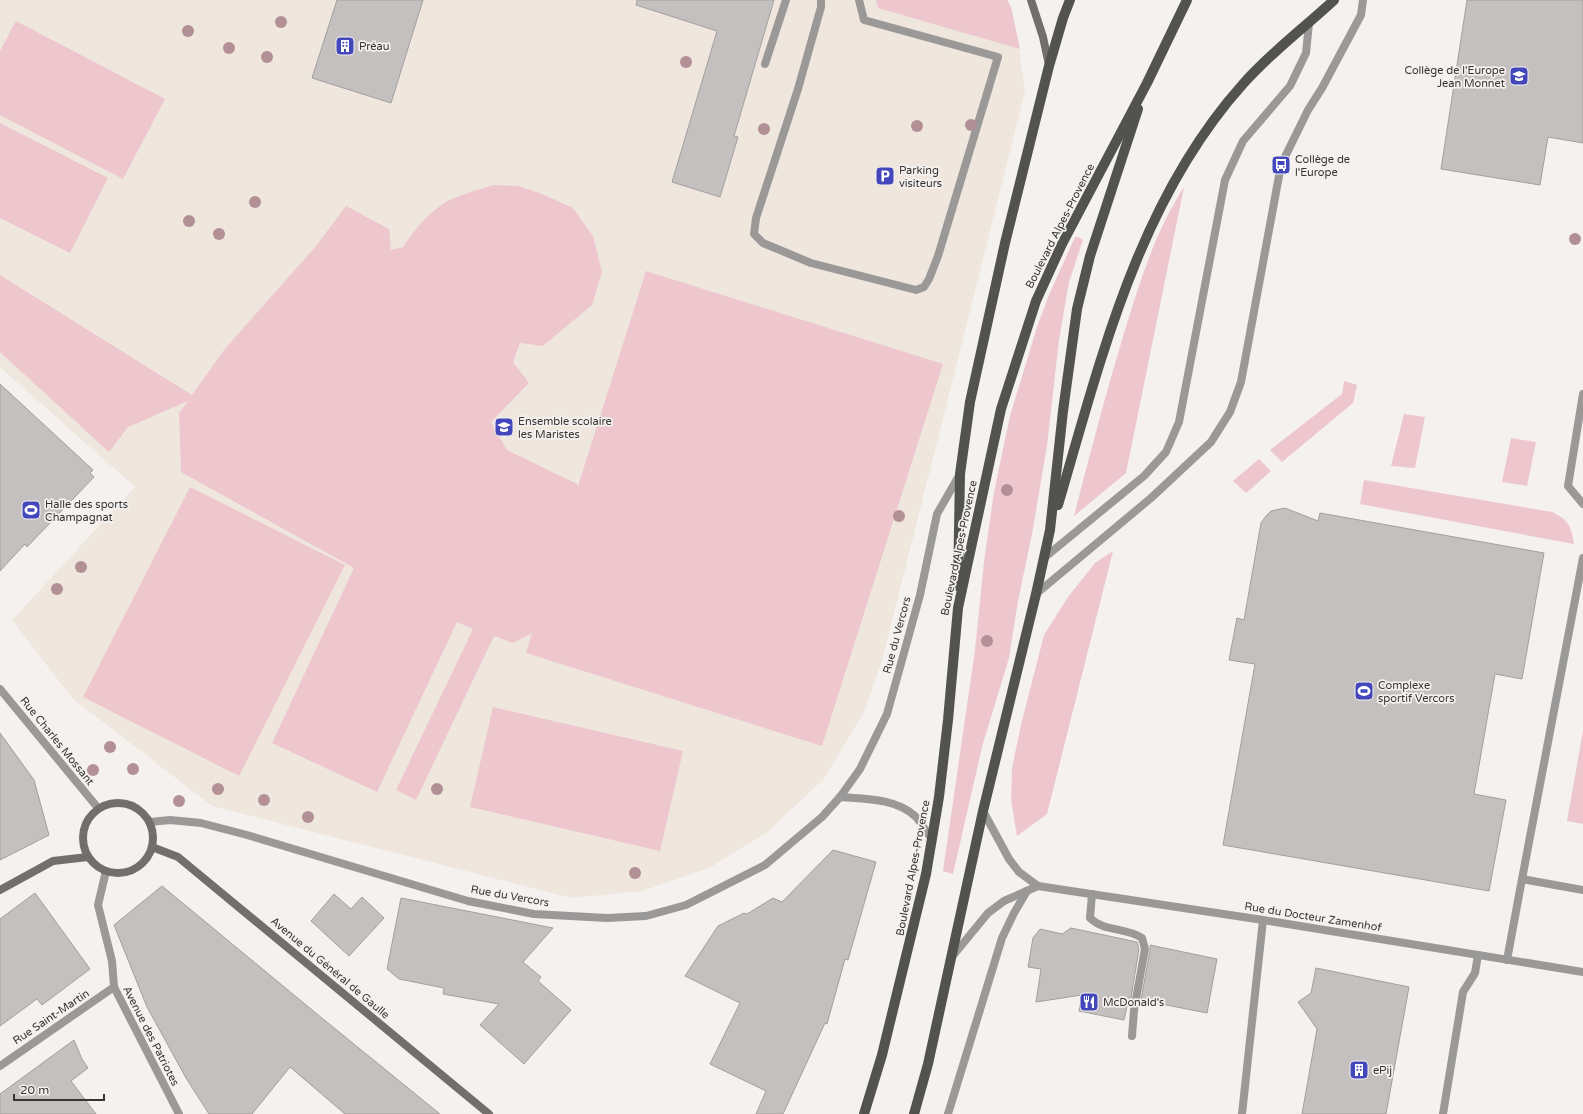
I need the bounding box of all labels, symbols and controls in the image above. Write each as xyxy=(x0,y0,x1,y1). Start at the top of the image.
building icon: Préau xyxy=(334,35,356,57)
place label: Préau xyxy=(359,40,389,53)
place label: Collège de l'Europe Jean Monnet xyxy=(1404,64,1505,90)
school or university icon: Collège de l'Europe Jean Monnet xyxy=(1508,65,1530,87)
place label: Collège de l'Europe xyxy=(1295,153,1350,179)
bus stop icon: Collège de l'Europe xyxy=(1270,154,1292,176)
street label: Boulevard Alpes-Provence xyxy=(1023,161,1097,291)
place label: Parking visiteurs xyxy=(899,164,942,190)
parking icon: Parking visiteurs xyxy=(874,165,896,187)
place label: Ensemble scolaire les Maristes xyxy=(518,415,612,441)
school or university icon: Ensemble scolaire les Maristes xyxy=(493,416,515,438)
street label: Boulevard Alpes-Provence xyxy=(938,479,980,617)
place label: Halle des sports Champagnat xyxy=(45,498,128,524)
sports icon: Halle des sports Champagnat xyxy=(20,499,42,521)
street label: Rue du Vercors xyxy=(880,595,914,675)
place label: Complexe sportif Vercors xyxy=(1378,679,1454,705)
sports icon: Complexe sportif Vercors xyxy=(1353,680,1375,702)
street label: Rue Charles Mossant xyxy=(17,694,97,788)
street label: Boulevard Alpes-Provence xyxy=(893,799,933,937)
street label: Rue du Vercors xyxy=(470,883,550,909)
street label: Rue du Docteur Zamenhof xyxy=(1244,900,1383,934)
street label: Avenue du Général de Gaulle xyxy=(268,914,392,1022)
street label: Avenue des Patriotes xyxy=(120,984,182,1088)
street label: Rue Saint-Martin xyxy=(10,987,92,1047)
restaurant icon: McDonald's xyxy=(1078,991,1100,1013)
place label: McDonald's xyxy=(1103,996,1164,1009)
building icon: ePij xyxy=(1348,1059,1370,1081)
place label: ePij xyxy=(1373,1064,1392,1077)
scale bar xyxy=(14,1076,104,1102)
text: 20 m xyxy=(20,1083,49,1097)

